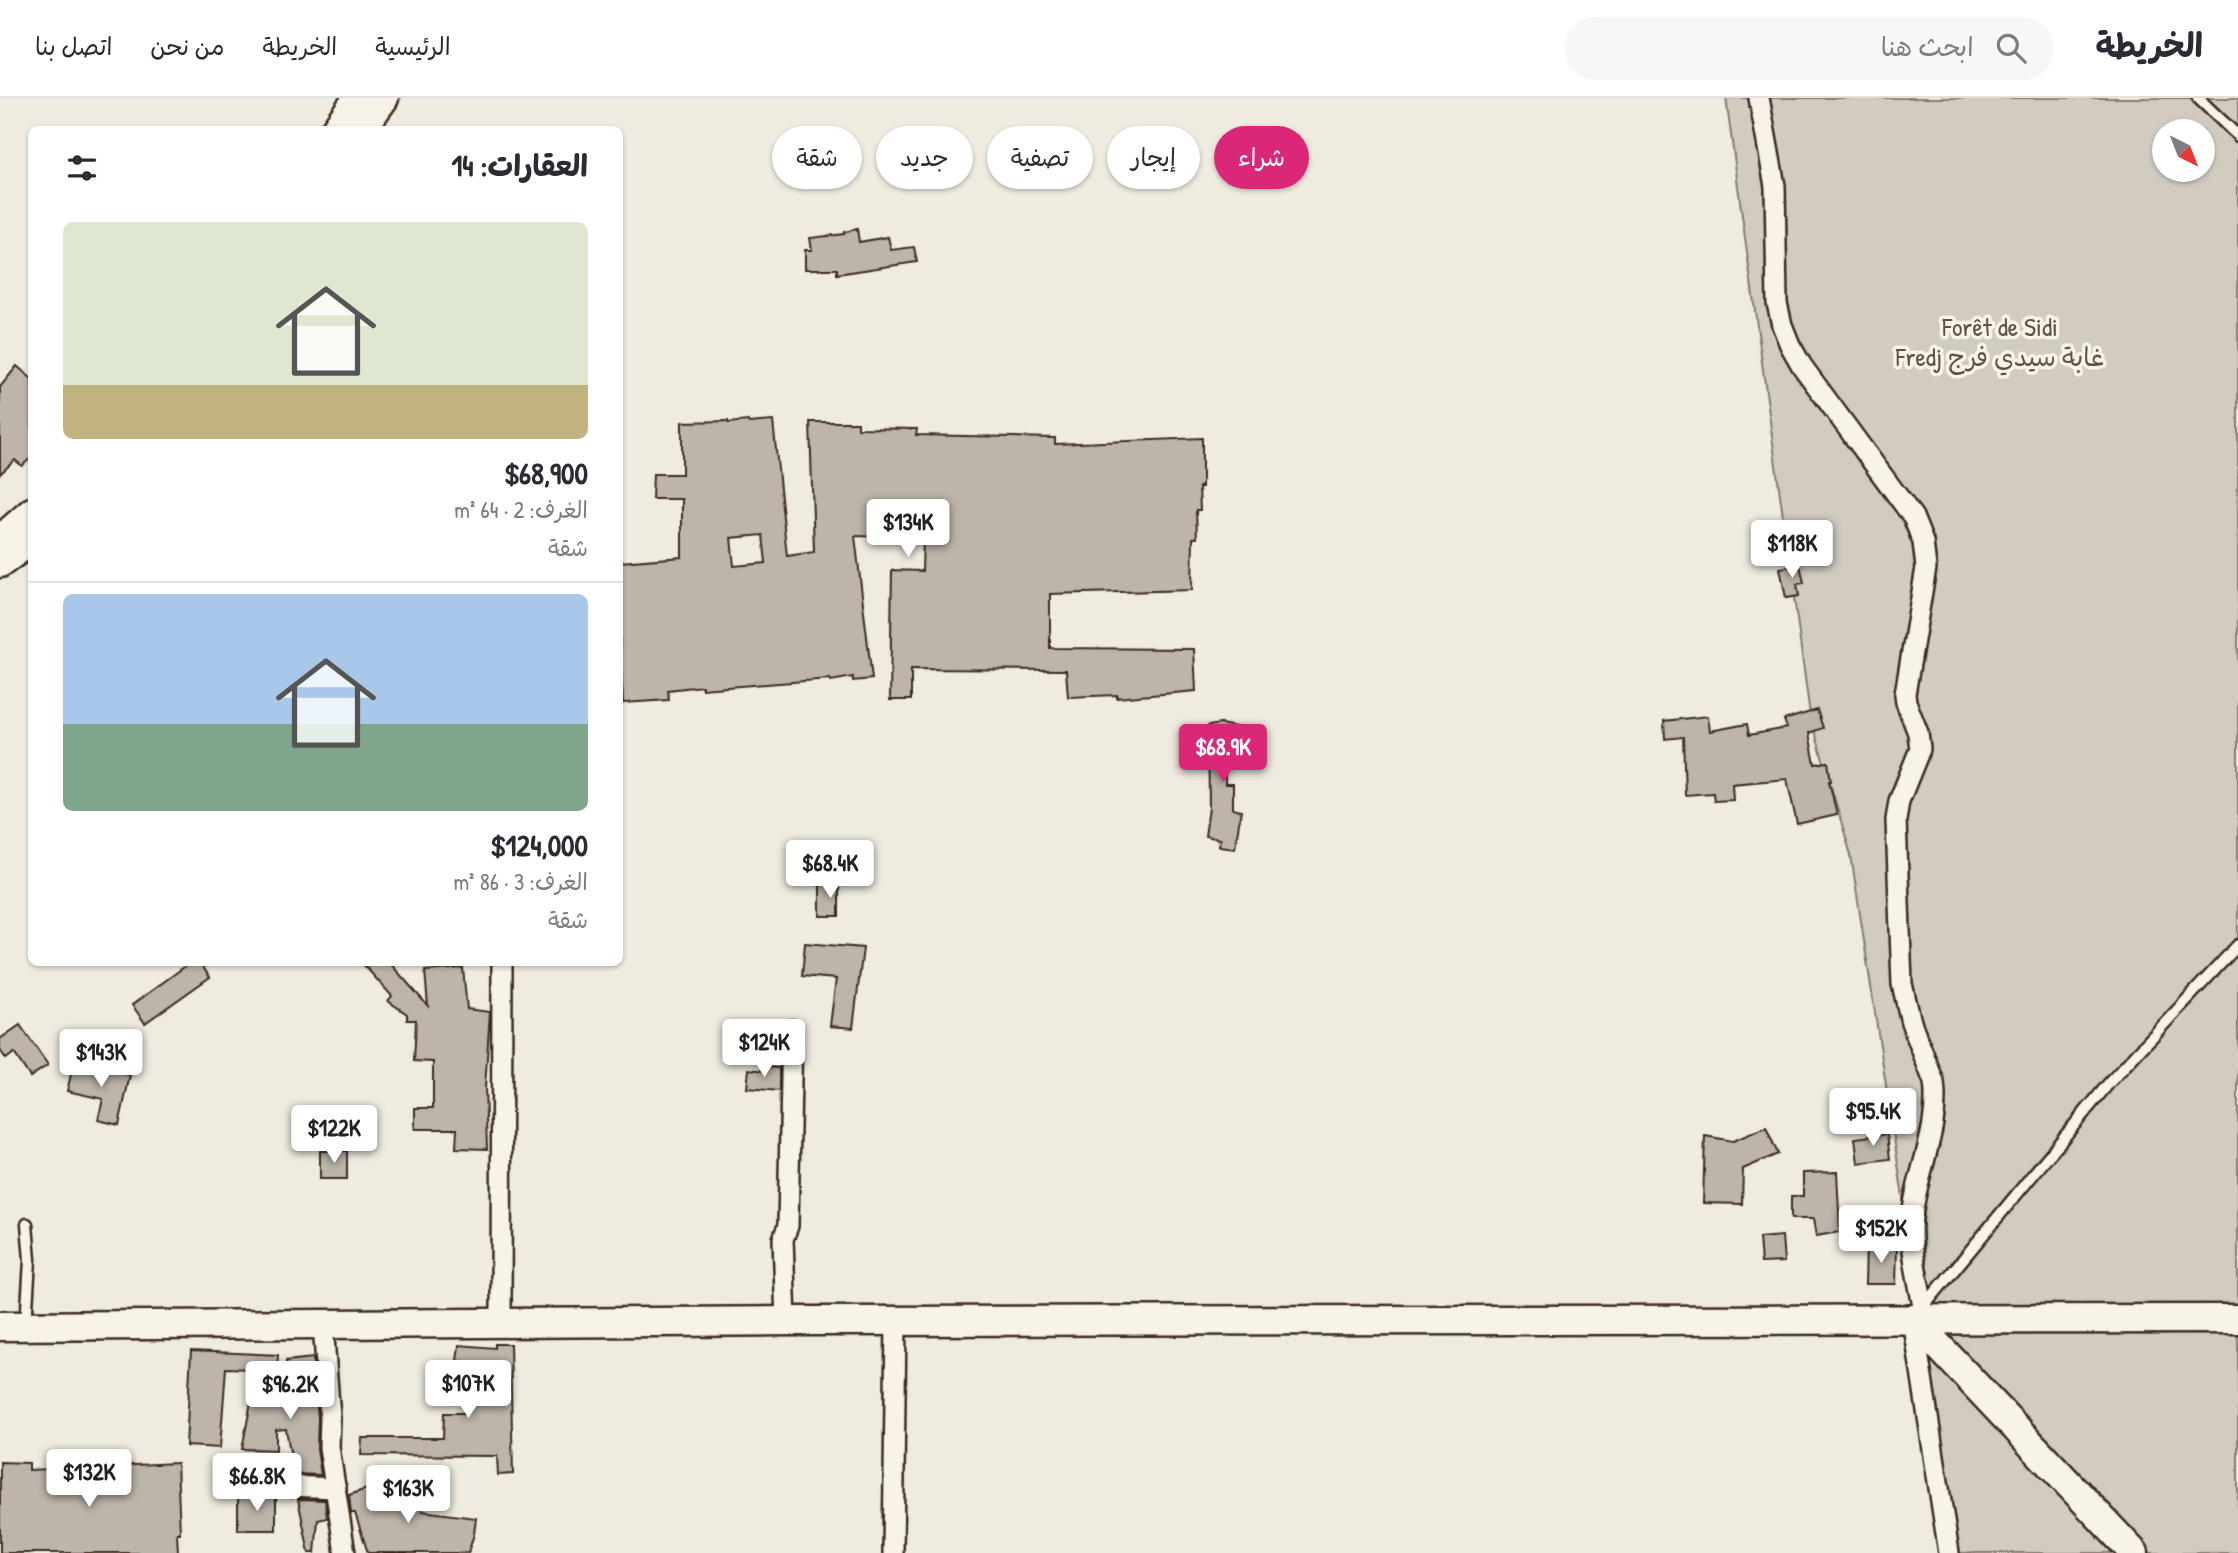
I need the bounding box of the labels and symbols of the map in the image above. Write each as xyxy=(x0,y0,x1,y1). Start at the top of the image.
north arrow xyxy=(2152,119,2216,182)
park label: Forêt de Sidi Fredj غابة سيدي فرج xyxy=(1895,309,2104,376)
pin: $134K xyxy=(859,500,957,559)
pin: $118K xyxy=(1743,520,1841,580)
pin: $68.9K xyxy=(1166,724,1280,784)
pin: $68.4K xyxy=(773,840,887,900)
pin: $124K xyxy=(715,1020,813,1079)
pin: $143K xyxy=(52,1030,150,1089)
pin: $95.4K xyxy=(1816,1088,1930,1148)
pin: $122K xyxy=(285,1105,383,1165)
pin: $152K xyxy=(1832,1206,1930,1265)
pin: $107K xyxy=(419,1360,517,1420)
pin: $96.2K xyxy=(233,1362,347,1421)
pin: $132K xyxy=(40,1450,138,1509)
pin: $66.8K xyxy=(200,1454,314,1513)
pin: $163K xyxy=(359,1466,457,1525)

